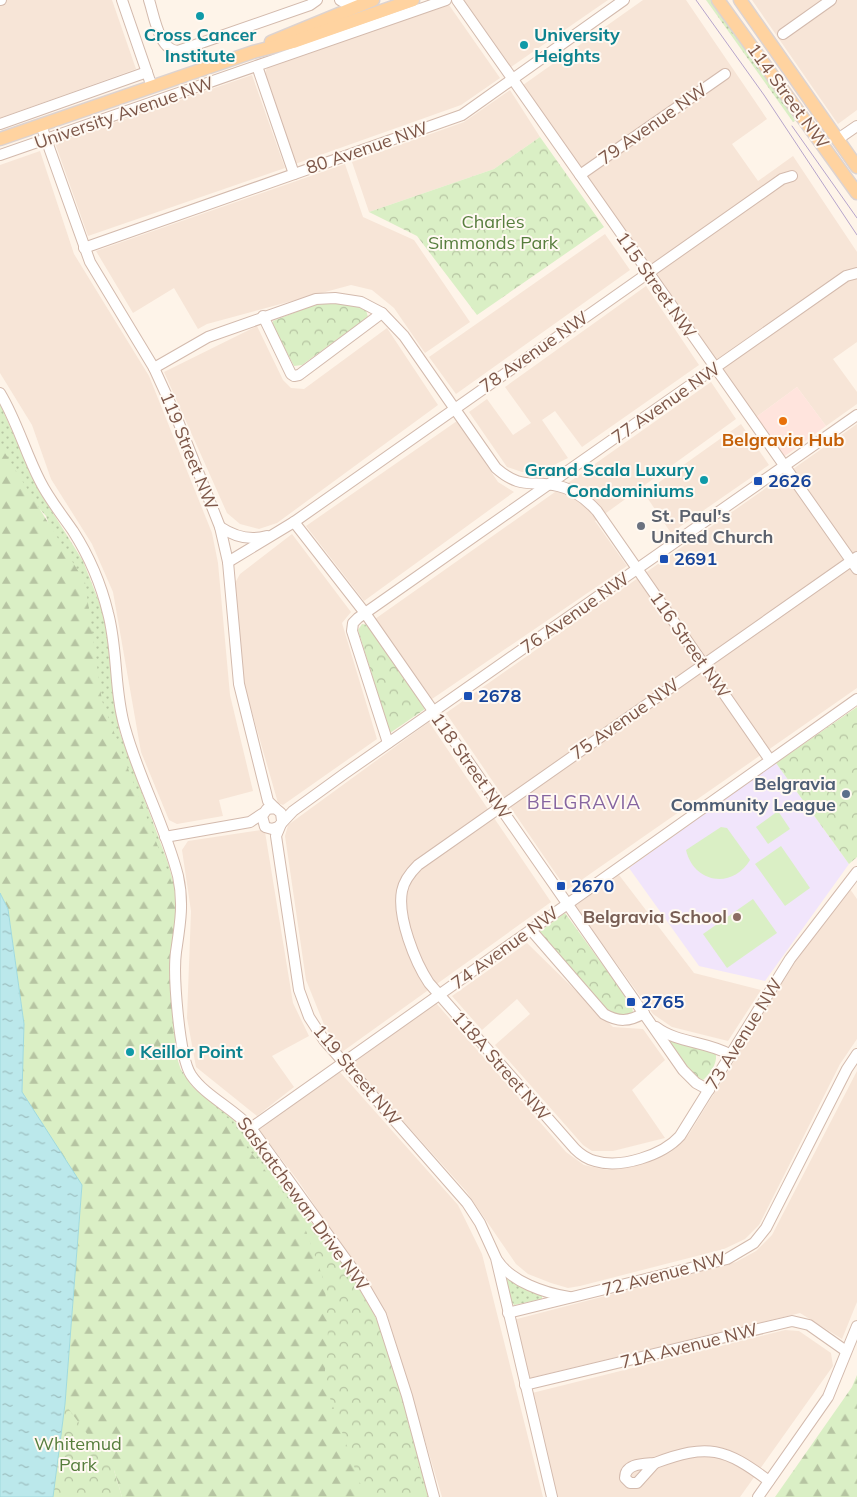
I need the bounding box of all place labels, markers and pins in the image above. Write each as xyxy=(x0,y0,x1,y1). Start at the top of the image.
marker: Cross Cancer Institute xyxy=(194,10,206,22)
place label: Cross Cancer Institute xyxy=(144,23,257,67)
place label: University Heights xyxy=(534,23,620,67)
marker: University Heights xyxy=(518,39,530,51)
marker: Belgravia Hub xyxy=(777,415,789,427)
place label: Belgravia Hub xyxy=(722,428,844,451)
place label: Grand Scala Luxury Condominiums xyxy=(524,458,694,502)
place label: 2626 xyxy=(768,469,811,492)
marker: Grand Scala Luxury Condominiums xyxy=(698,474,710,486)
marker: 2626 xyxy=(752,475,764,487)
place label: St. Paul's United Church xyxy=(651,504,773,548)
marker: St. Paul's United Church xyxy=(635,520,647,532)
place label: 2691 xyxy=(674,547,717,570)
marker: 2691 xyxy=(658,553,670,565)
place label: 2678 xyxy=(478,684,521,707)
marker: 2678 xyxy=(462,690,474,702)
place label: Belgravia Community League xyxy=(671,772,836,816)
marker: Belgravia Community League xyxy=(840,788,852,800)
place label: 2670 xyxy=(571,874,614,897)
marker: 2670 xyxy=(555,880,567,892)
place label: Belgravia School xyxy=(583,905,727,928)
marker: Belgravia School xyxy=(731,911,743,923)
place label: 2765 xyxy=(641,990,684,1013)
marker: 2765 xyxy=(625,996,637,1008)
place label: Keillor Point xyxy=(140,1040,243,1063)
marker: Keillor Point xyxy=(124,1046,136,1058)

